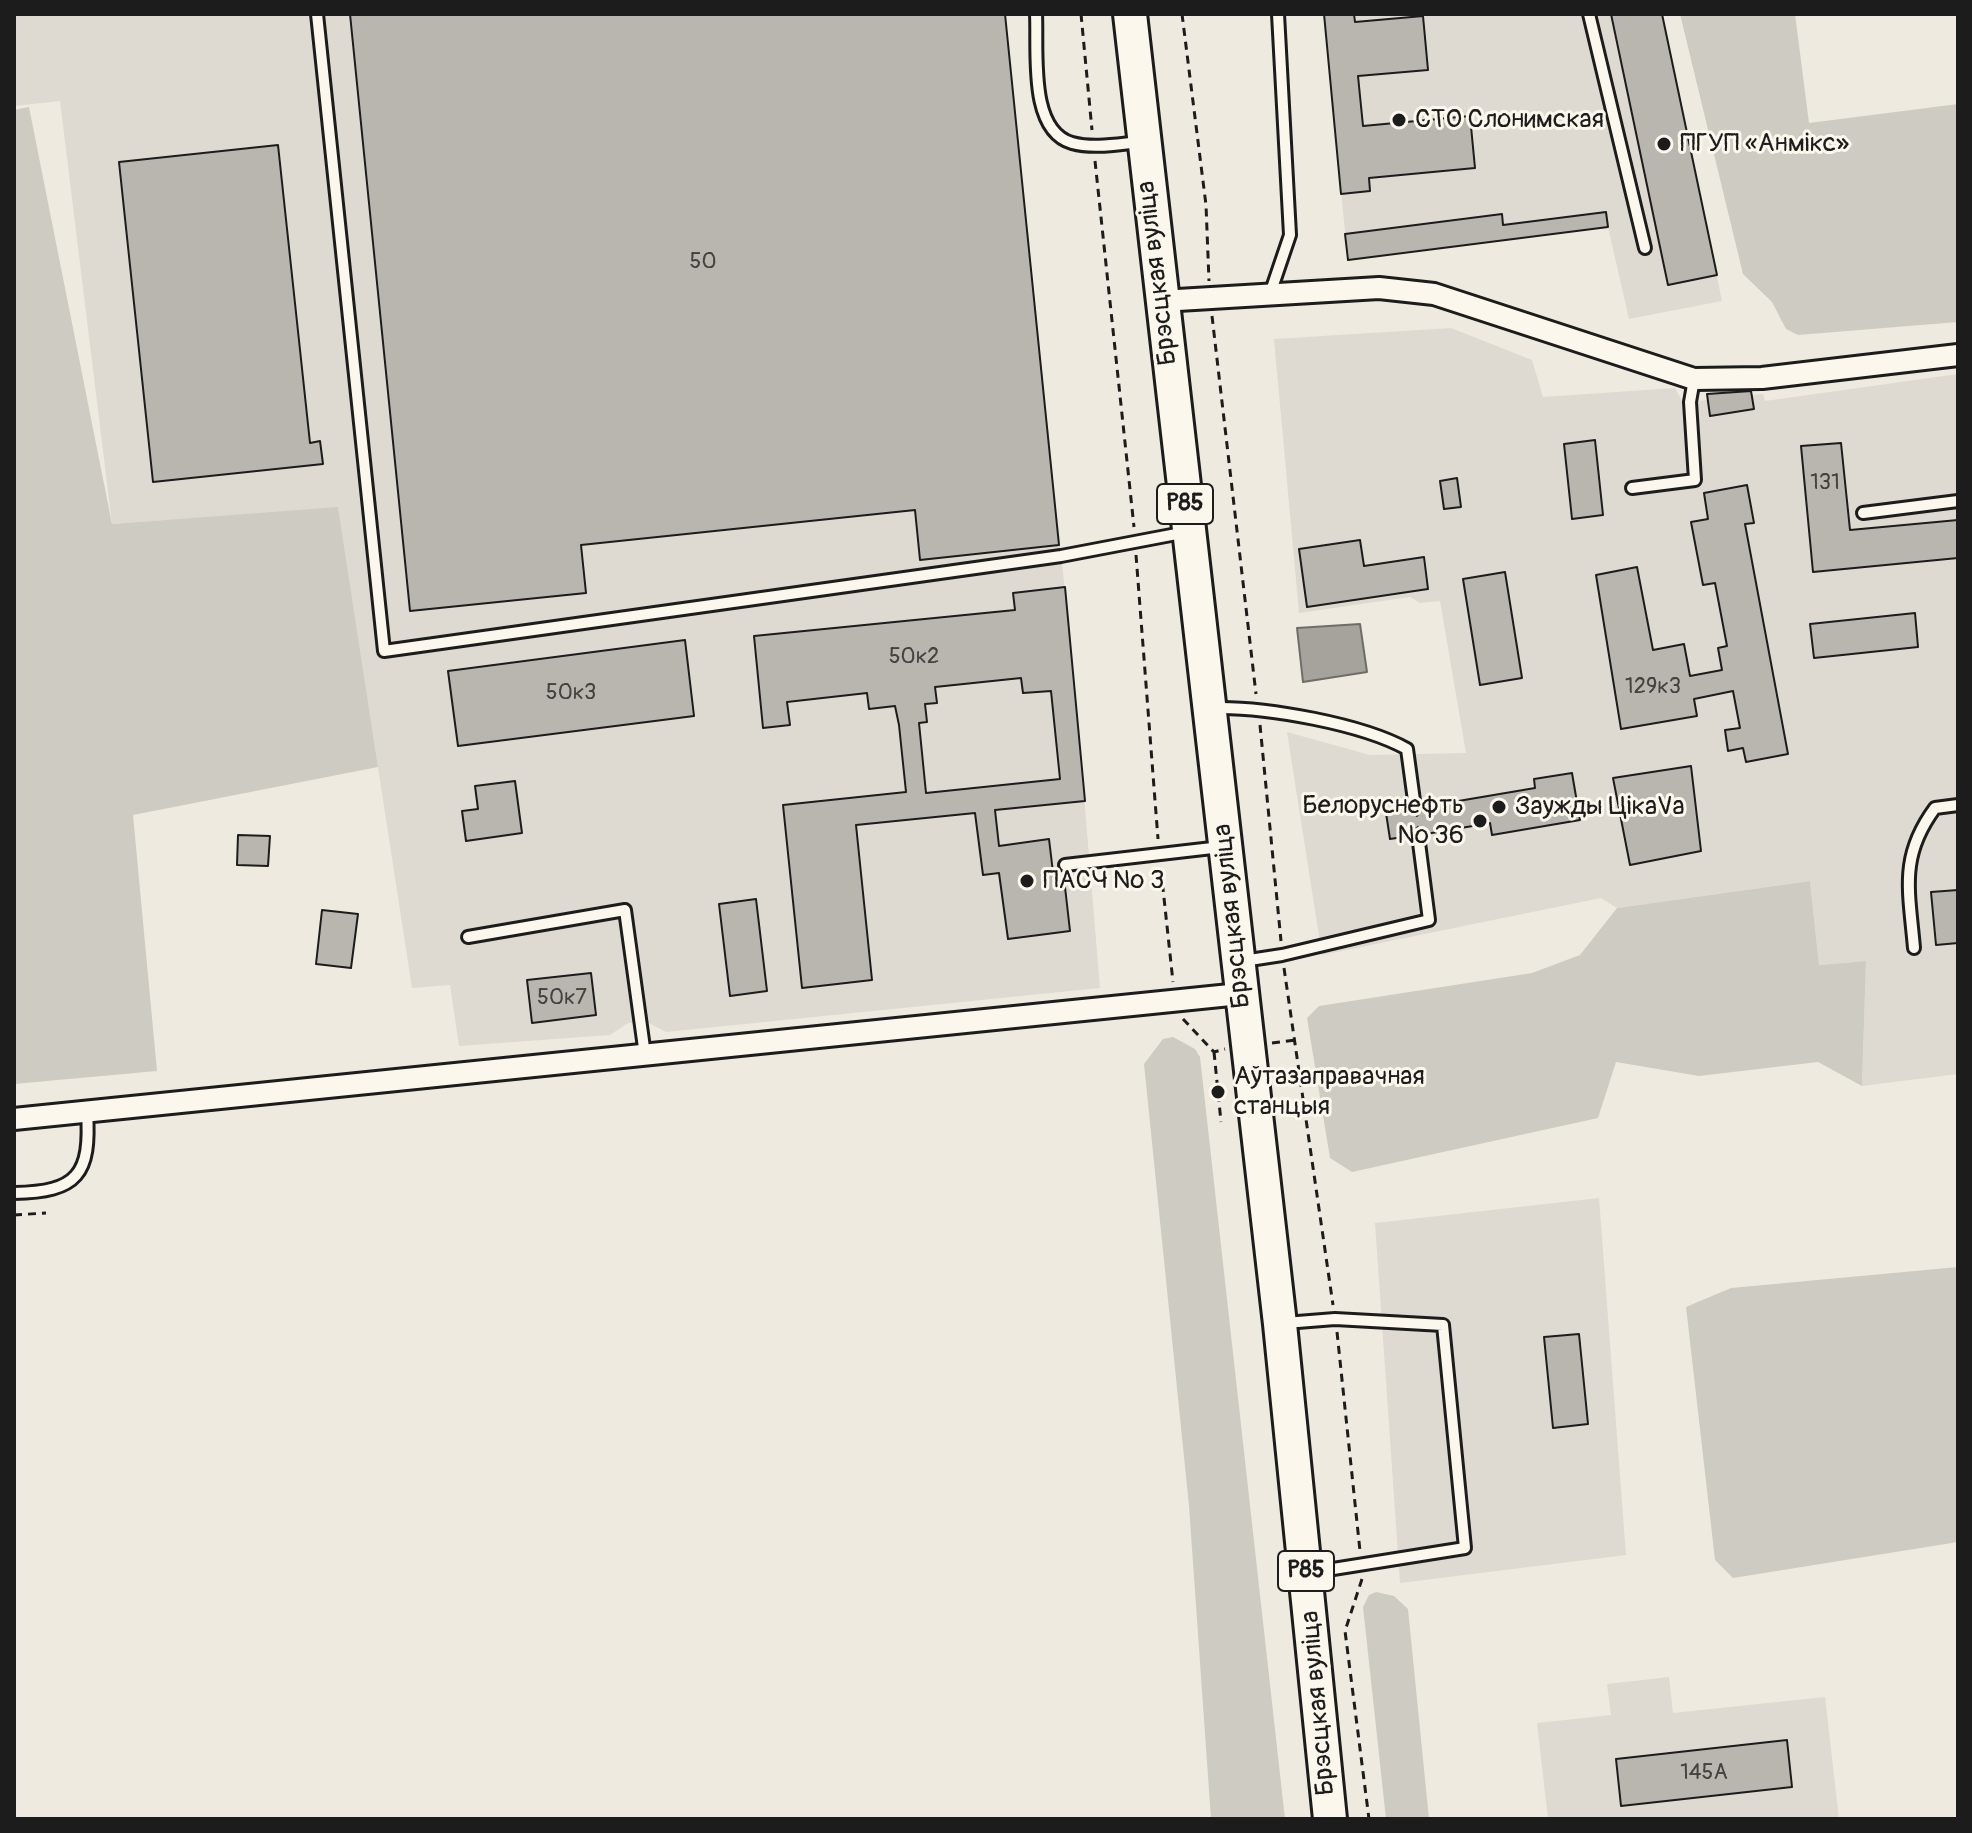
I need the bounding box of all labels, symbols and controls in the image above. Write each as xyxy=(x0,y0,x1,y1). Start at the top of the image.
place label: СТО Слонимская xyxy=(1415,104,1604,136)
marker: СТО Слонимская xyxy=(1390,111,1408,129)
place label: ПГУП «Анмікс» xyxy=(1680,128,1849,160)
marker: ПГУП «Анмікс» xyxy=(1655,135,1673,153)
street label: Брэсцкая вуліца xyxy=(1131,179,1185,367)
house number: 50 xyxy=(690,249,716,275)
house number: 131 xyxy=(1810,470,1840,496)
road number: Р85 xyxy=(1157,484,1213,524)
house number: 50к2 xyxy=(889,644,939,670)
house number: 129к3 xyxy=(1625,674,1681,700)
house number: 50к3 xyxy=(546,680,596,706)
place label: Белоруснефть № 36 xyxy=(1302,790,1464,852)
place label: Заужды ЦікаVа xyxy=(1515,791,1685,823)
marker: Заужды ЦікаVа xyxy=(1490,798,1508,816)
marker: Белоруснефть № 36 xyxy=(1471,812,1489,830)
street label: Брэсцкая вуліца xyxy=(1208,822,1258,1010)
place label: ПАСЧ № 3 xyxy=(1043,865,1164,897)
marker: ПАСЧ № 3 xyxy=(1018,872,1036,890)
house number: 50к7 xyxy=(537,985,587,1011)
place label: Аўтазаправачная станцыя xyxy=(1234,1061,1425,1122)
marker: Аўтазаправачная станцыя xyxy=(1209,1083,1227,1101)
road number: Р85 xyxy=(1278,1551,1334,1591)
street label: Брэсцкая вуліца xyxy=(1295,1609,1343,1797)
house number: 145А xyxy=(1680,1760,1728,1786)

